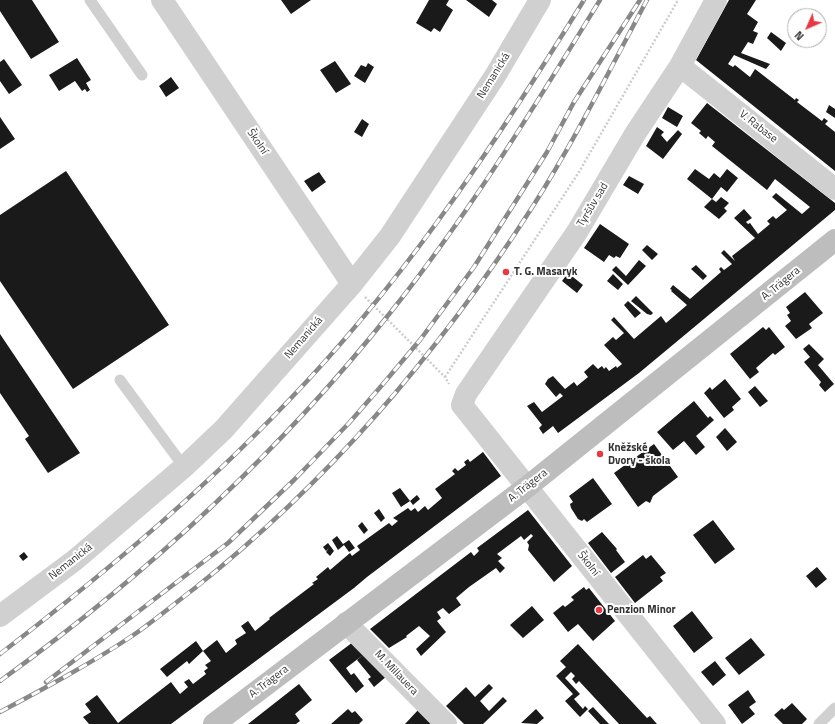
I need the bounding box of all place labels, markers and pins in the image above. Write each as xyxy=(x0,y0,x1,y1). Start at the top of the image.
place label: T. G. Masaryk xyxy=(514,265,577,279)
marker: T. G. Masaryk xyxy=(501,267,511,277)
place label: Kněžské Dvory - škola xyxy=(608,441,670,467)
marker: Kněžské Dvory - škola xyxy=(595,449,605,459)
place label: Penzion Minor xyxy=(607,603,676,617)
marker: Penzion Minor xyxy=(594,605,604,615)

